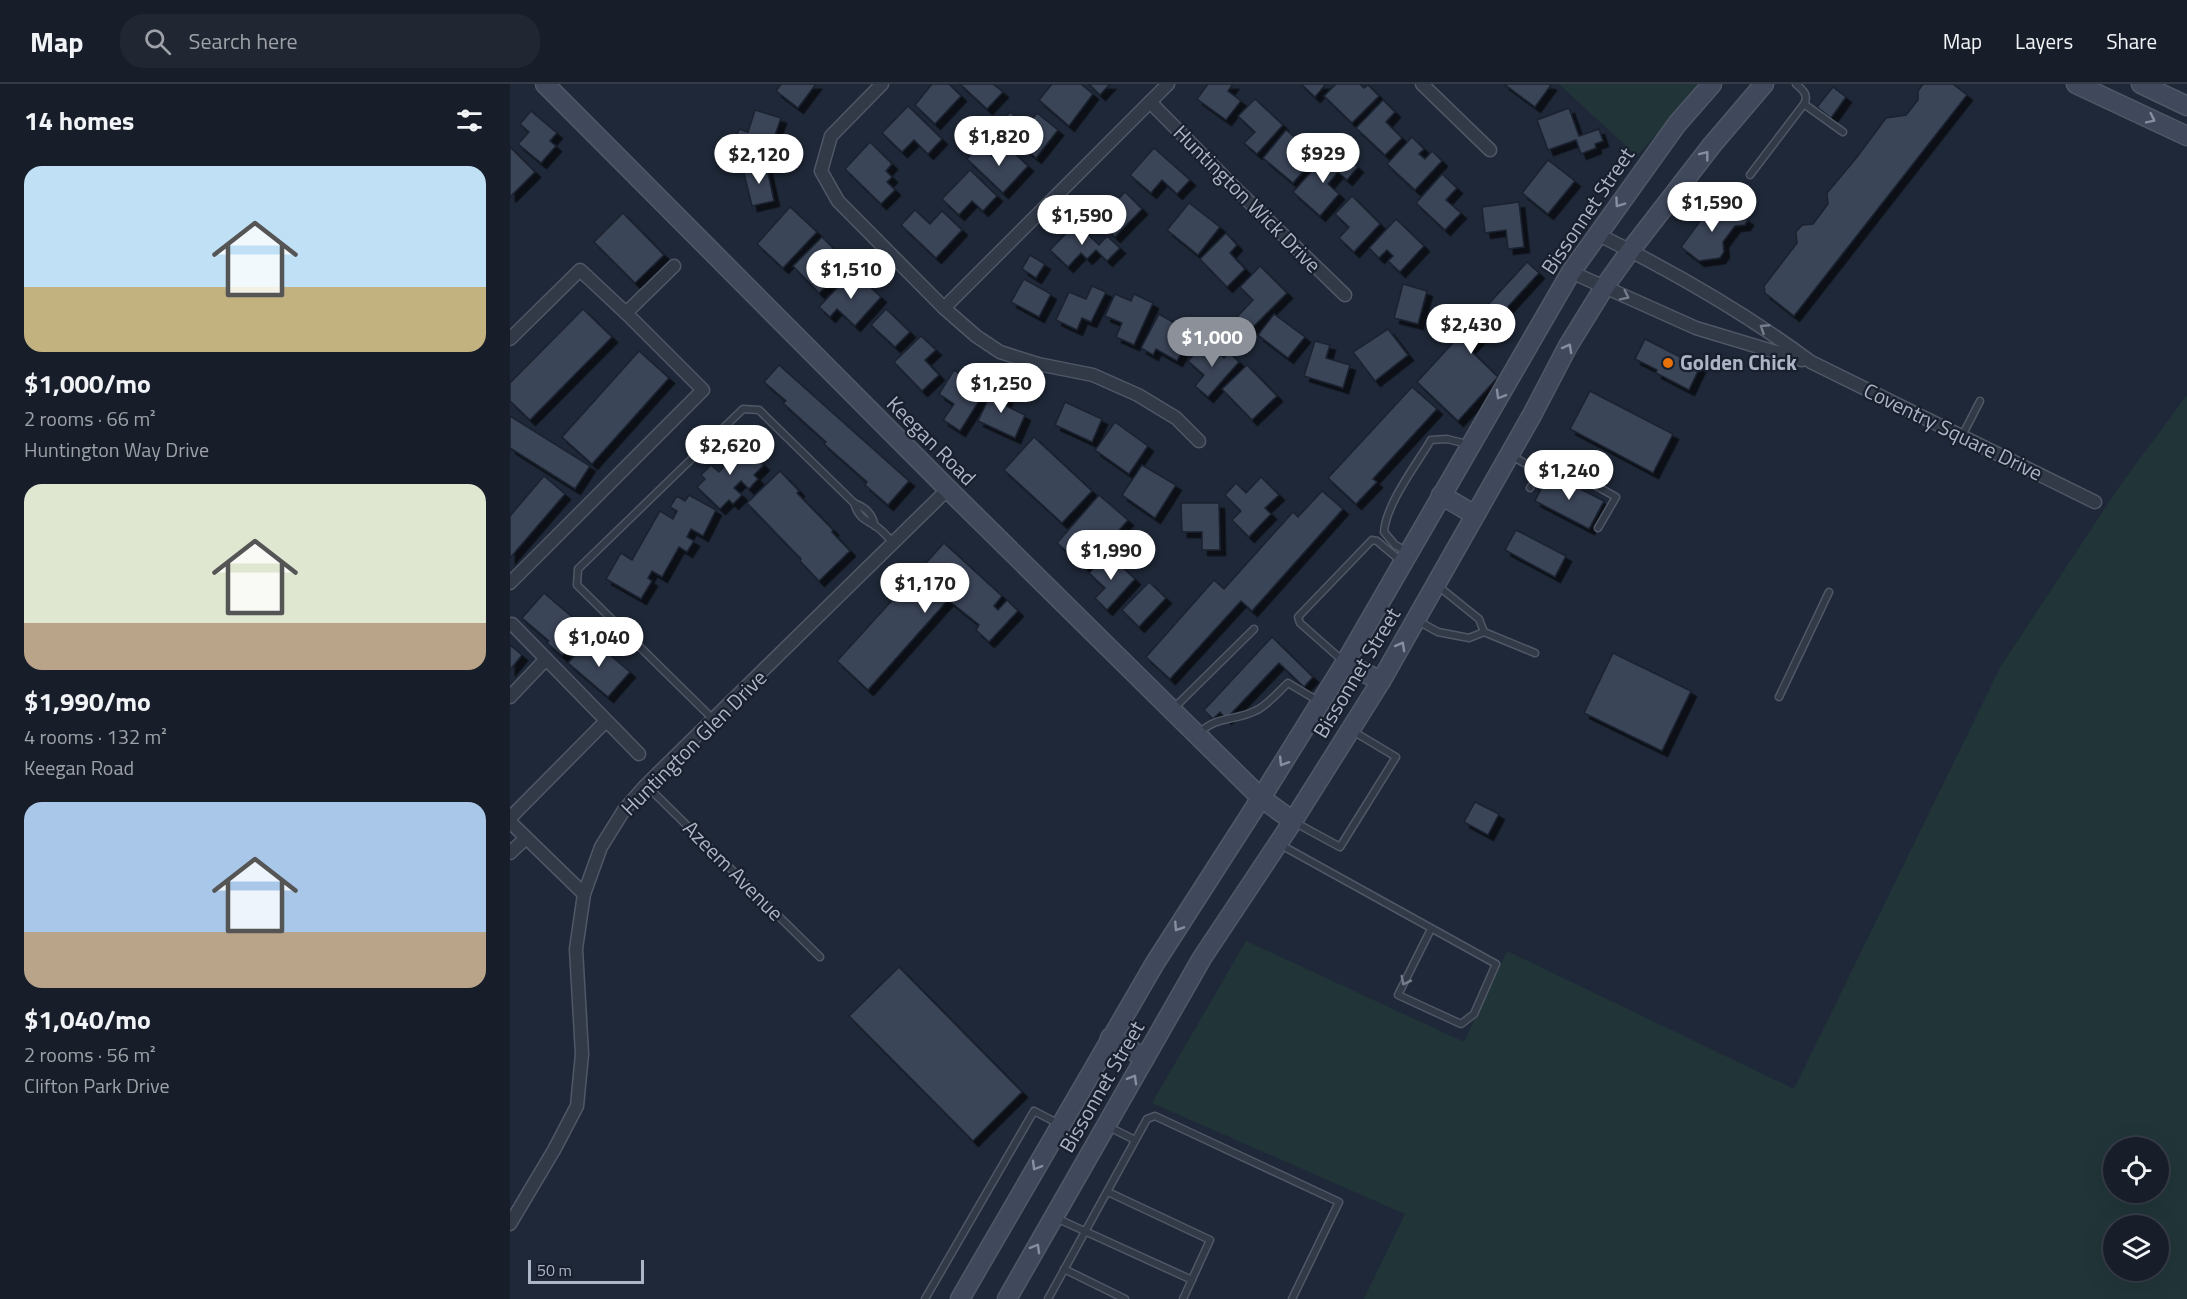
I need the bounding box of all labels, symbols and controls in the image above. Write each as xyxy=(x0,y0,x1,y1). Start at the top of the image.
search box xyxy=(120,14,540,68)
text: Map xyxy=(30,20,84,63)
text: Search here xyxy=(189,24,298,58)
icon: search xyxy=(141,25,174,58)
text: Map xyxy=(1943,25,1982,57)
text: Layers xyxy=(2015,25,2073,57)
text: Share xyxy=(2106,25,2157,57)
text: 14 homes xyxy=(24,101,134,140)
icon: filters xyxy=(453,104,486,137)
one-way arrow xyxy=(2145,112,2156,124)
pin: $1,820 xyxy=(950,116,1048,167)
street label: Huntington Wick Drive xyxy=(1166,117,1329,280)
text: $1,820 xyxy=(968,120,1030,151)
pin: $929 xyxy=(1287,133,1359,184)
pin: $2,120 xyxy=(710,134,808,185)
text: $929 xyxy=(1301,137,1345,168)
text: $2,120 xyxy=(728,138,790,169)
street label: Bissonnet Street xyxy=(1533,140,1642,280)
one-way arrow xyxy=(1697,151,1708,162)
pin: $1,590 xyxy=(1663,182,1761,233)
text: $1,590 xyxy=(1681,186,1743,217)
pin: $1,590 xyxy=(1033,195,1131,246)
one-way arrow xyxy=(1615,197,1626,208)
text: $1,590 xyxy=(1051,199,1113,230)
icon: home xyxy=(201,205,309,313)
pin: $1,510 xyxy=(802,249,900,300)
text: $1,510 xyxy=(820,253,882,284)
one-way arrow xyxy=(1618,288,1629,300)
pin: $2,430 xyxy=(1422,304,1520,355)
text: $2,430 xyxy=(1440,308,1502,339)
pin: $1,000 xyxy=(1163,317,1261,368)
text: $1,000 xyxy=(1181,321,1243,352)
one-way arrow xyxy=(1760,324,1771,335)
one-way arrow xyxy=(1560,344,1572,354)
place label: Golden Chick xyxy=(1680,346,1797,378)
marker: Golden Chick xyxy=(1661,356,1675,370)
pin: $1,250 xyxy=(952,363,1050,414)
text: $1,000/mo xyxy=(24,364,151,403)
text: $1,250 xyxy=(970,367,1032,398)
street label: Coventry Square Drive xyxy=(1859,374,2048,488)
street label: Keegan Road xyxy=(880,388,984,492)
one-way arrow xyxy=(1495,389,1507,399)
text: 2 rooms · 66 m² xyxy=(24,403,156,434)
pin: $2,620 xyxy=(681,425,779,476)
text: $2,620 xyxy=(699,429,761,460)
text: Huntington Way Drive xyxy=(24,434,209,465)
pin: $1,240 xyxy=(1520,450,1618,501)
text: $1,240 xyxy=(1538,454,1600,485)
icon: home xyxy=(201,523,309,631)
pin: $1,990 xyxy=(1062,530,1160,581)
text: $1,990 xyxy=(1080,534,1142,565)
pin: $1,170 xyxy=(876,563,974,614)
text: $1,170 xyxy=(894,567,956,598)
street label: Bissonnet Street xyxy=(1304,601,1408,744)
pin: $1,040 xyxy=(550,617,648,668)
text: $1,040 xyxy=(568,621,630,652)
one-way arrow xyxy=(1393,642,1405,653)
street label: Huntington Glen Drive xyxy=(613,662,774,823)
text: $1,990/mo xyxy=(24,682,151,721)
text: 4 rooms · 132 m² xyxy=(24,721,167,752)
text: Keegan Road xyxy=(24,752,134,783)
one-way arrow xyxy=(1279,756,1291,766)
street label: Azeem Avenue xyxy=(676,813,791,928)
icon: home xyxy=(201,841,309,949)
one-way arrow xyxy=(1174,920,1185,931)
one-way arrow xyxy=(1401,975,1412,986)
text: $1,040/mo xyxy=(24,1000,151,1039)
street label: Bissonnet Street xyxy=(1050,1014,1152,1158)
text: 2 rooms · 56 m² xyxy=(24,1039,156,1070)
text: Clifton Park Drive xyxy=(24,1070,170,1101)
one-way arrow xyxy=(1126,1075,1137,1085)
map controls xyxy=(2103,1137,2169,1281)
button: locate xyxy=(2103,1137,2169,1203)
one-way arrow xyxy=(1031,1160,1043,1170)
button: layers xyxy=(2103,1215,2169,1281)
one-way arrow xyxy=(1029,1244,1040,1254)
scale bar xyxy=(528,1257,644,1284)
text: 50 m xyxy=(537,1258,572,1282)

